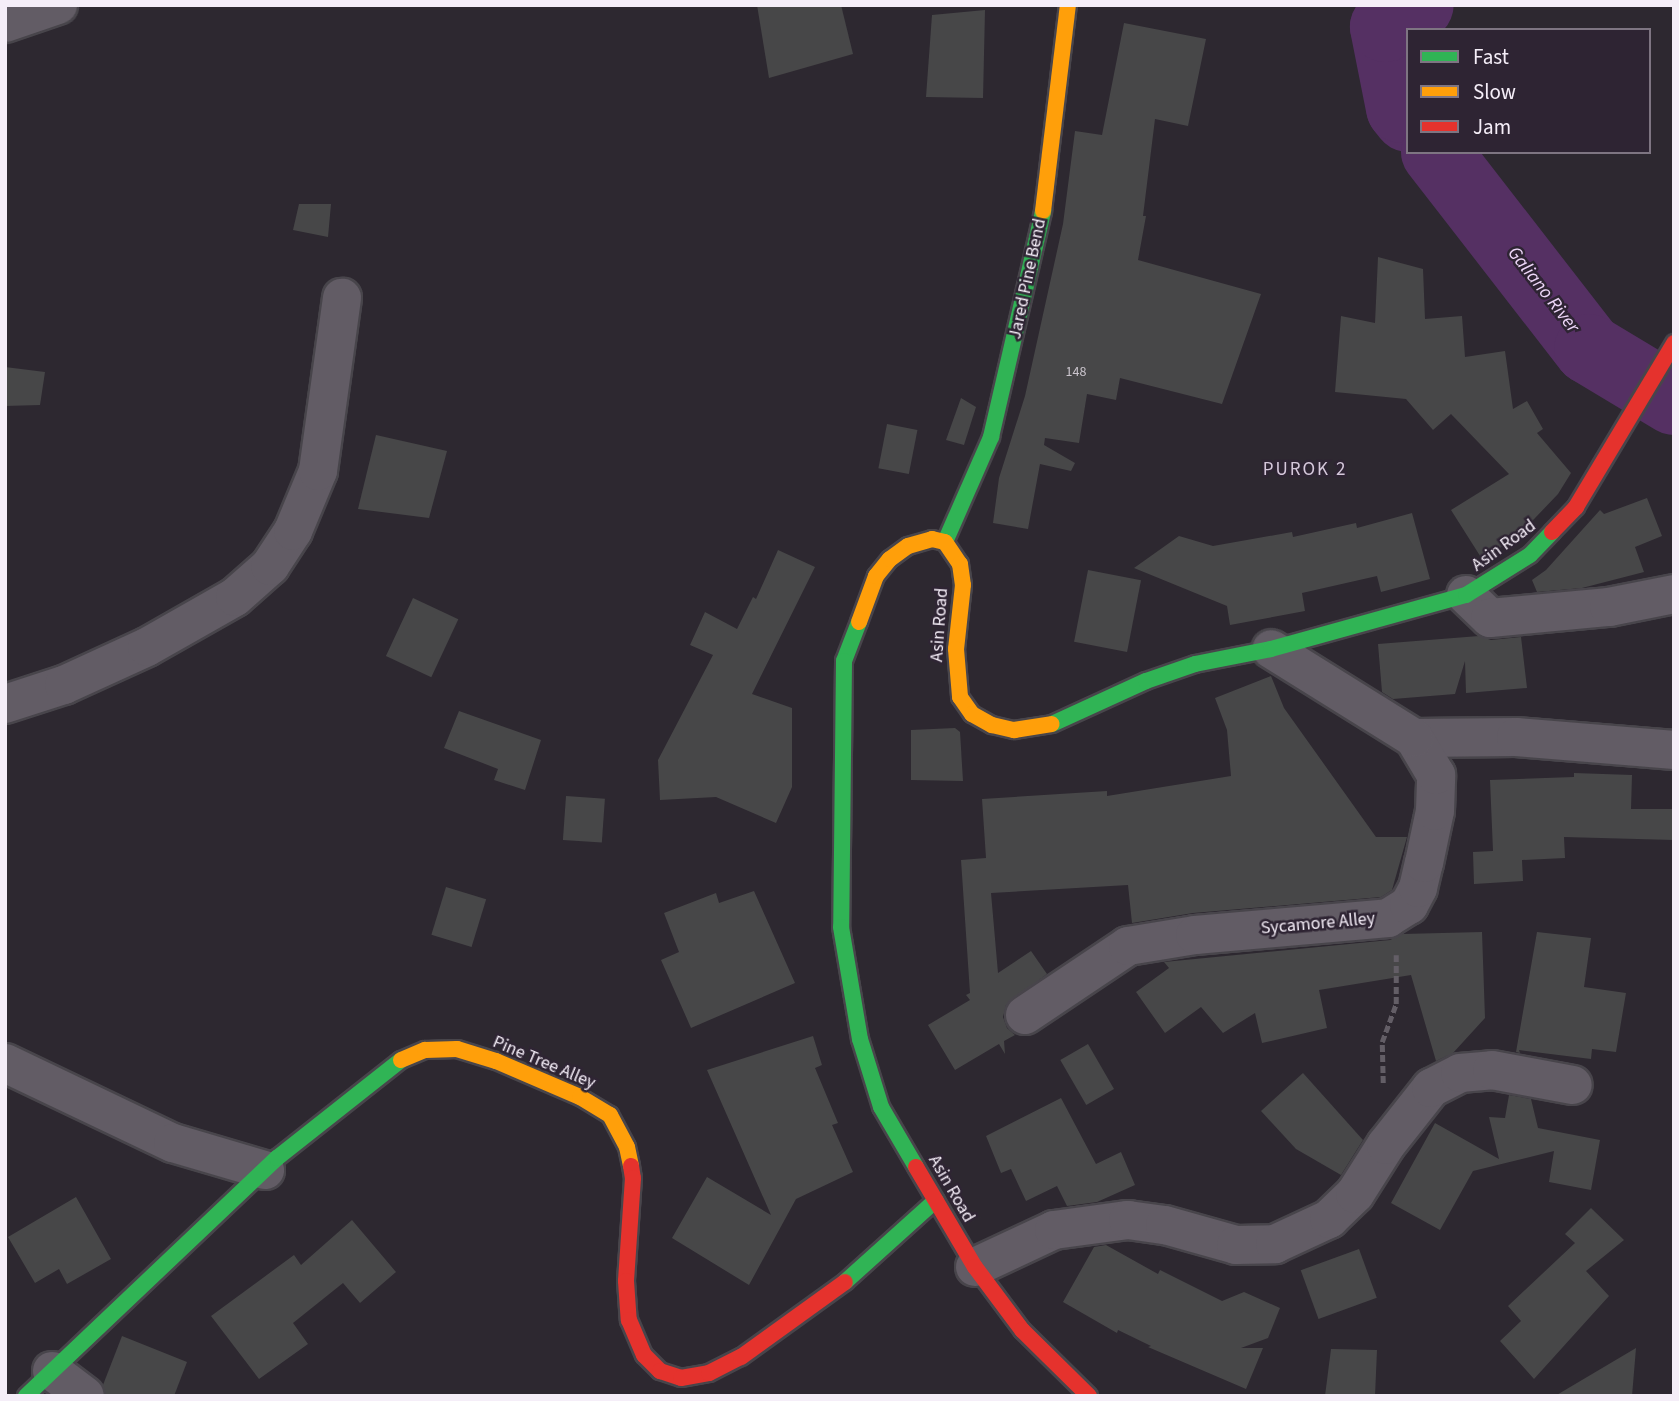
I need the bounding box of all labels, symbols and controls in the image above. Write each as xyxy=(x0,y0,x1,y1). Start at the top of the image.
legend xyxy=(1406,28,1651,154)
text: Fast xyxy=(1473,42,1509,72)
text: Slow xyxy=(1473,77,1516,107)
text: Jam xyxy=(1473,112,1511,142)
street label: Jared Pine Bend xyxy=(1005,217,1051,341)
water label: Galiano River xyxy=(1502,242,1584,338)
house number: 148 xyxy=(1066,364,1086,380)
district label: PUROK 2 xyxy=(1264,459,1346,481)
street label: Asin Road xyxy=(1468,515,1540,577)
street label: Asin Road xyxy=(927,587,953,663)
street label: Sycamore Alley xyxy=(1260,908,1376,940)
street label: Pine Tree Alley xyxy=(489,1032,599,1094)
street label: Asin Road xyxy=(923,1151,979,1227)

